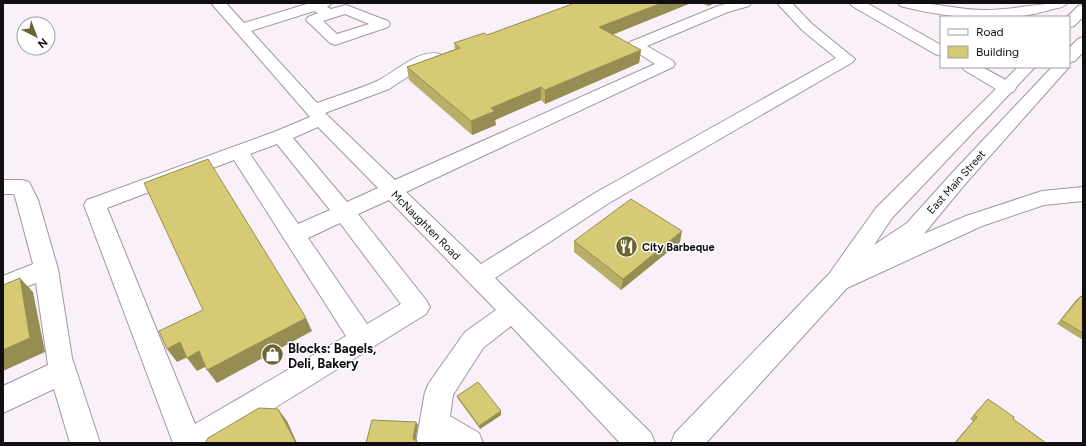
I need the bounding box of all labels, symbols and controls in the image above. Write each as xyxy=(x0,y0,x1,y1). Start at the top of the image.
north arrow xyxy=(16,16,56,56)
legend xyxy=(940,16,1070,68)
text: Road xyxy=(976,25,1004,39)
text: N xyxy=(35,35,50,51)
text: Building xyxy=(976,45,1019,59)
street label: East Main Street xyxy=(924,148,988,217)
street label: McNaughten Road xyxy=(388,188,463,263)
restaurant icon: City Barbeque xyxy=(614,234,640,260)
place label: City Barbeque xyxy=(642,241,715,254)
place label: Blocks: Bagels, Deli, Bakery xyxy=(288,341,376,371)
shop icon: Blocks: Bagels, Deli, Bakery xyxy=(260,342,286,368)

